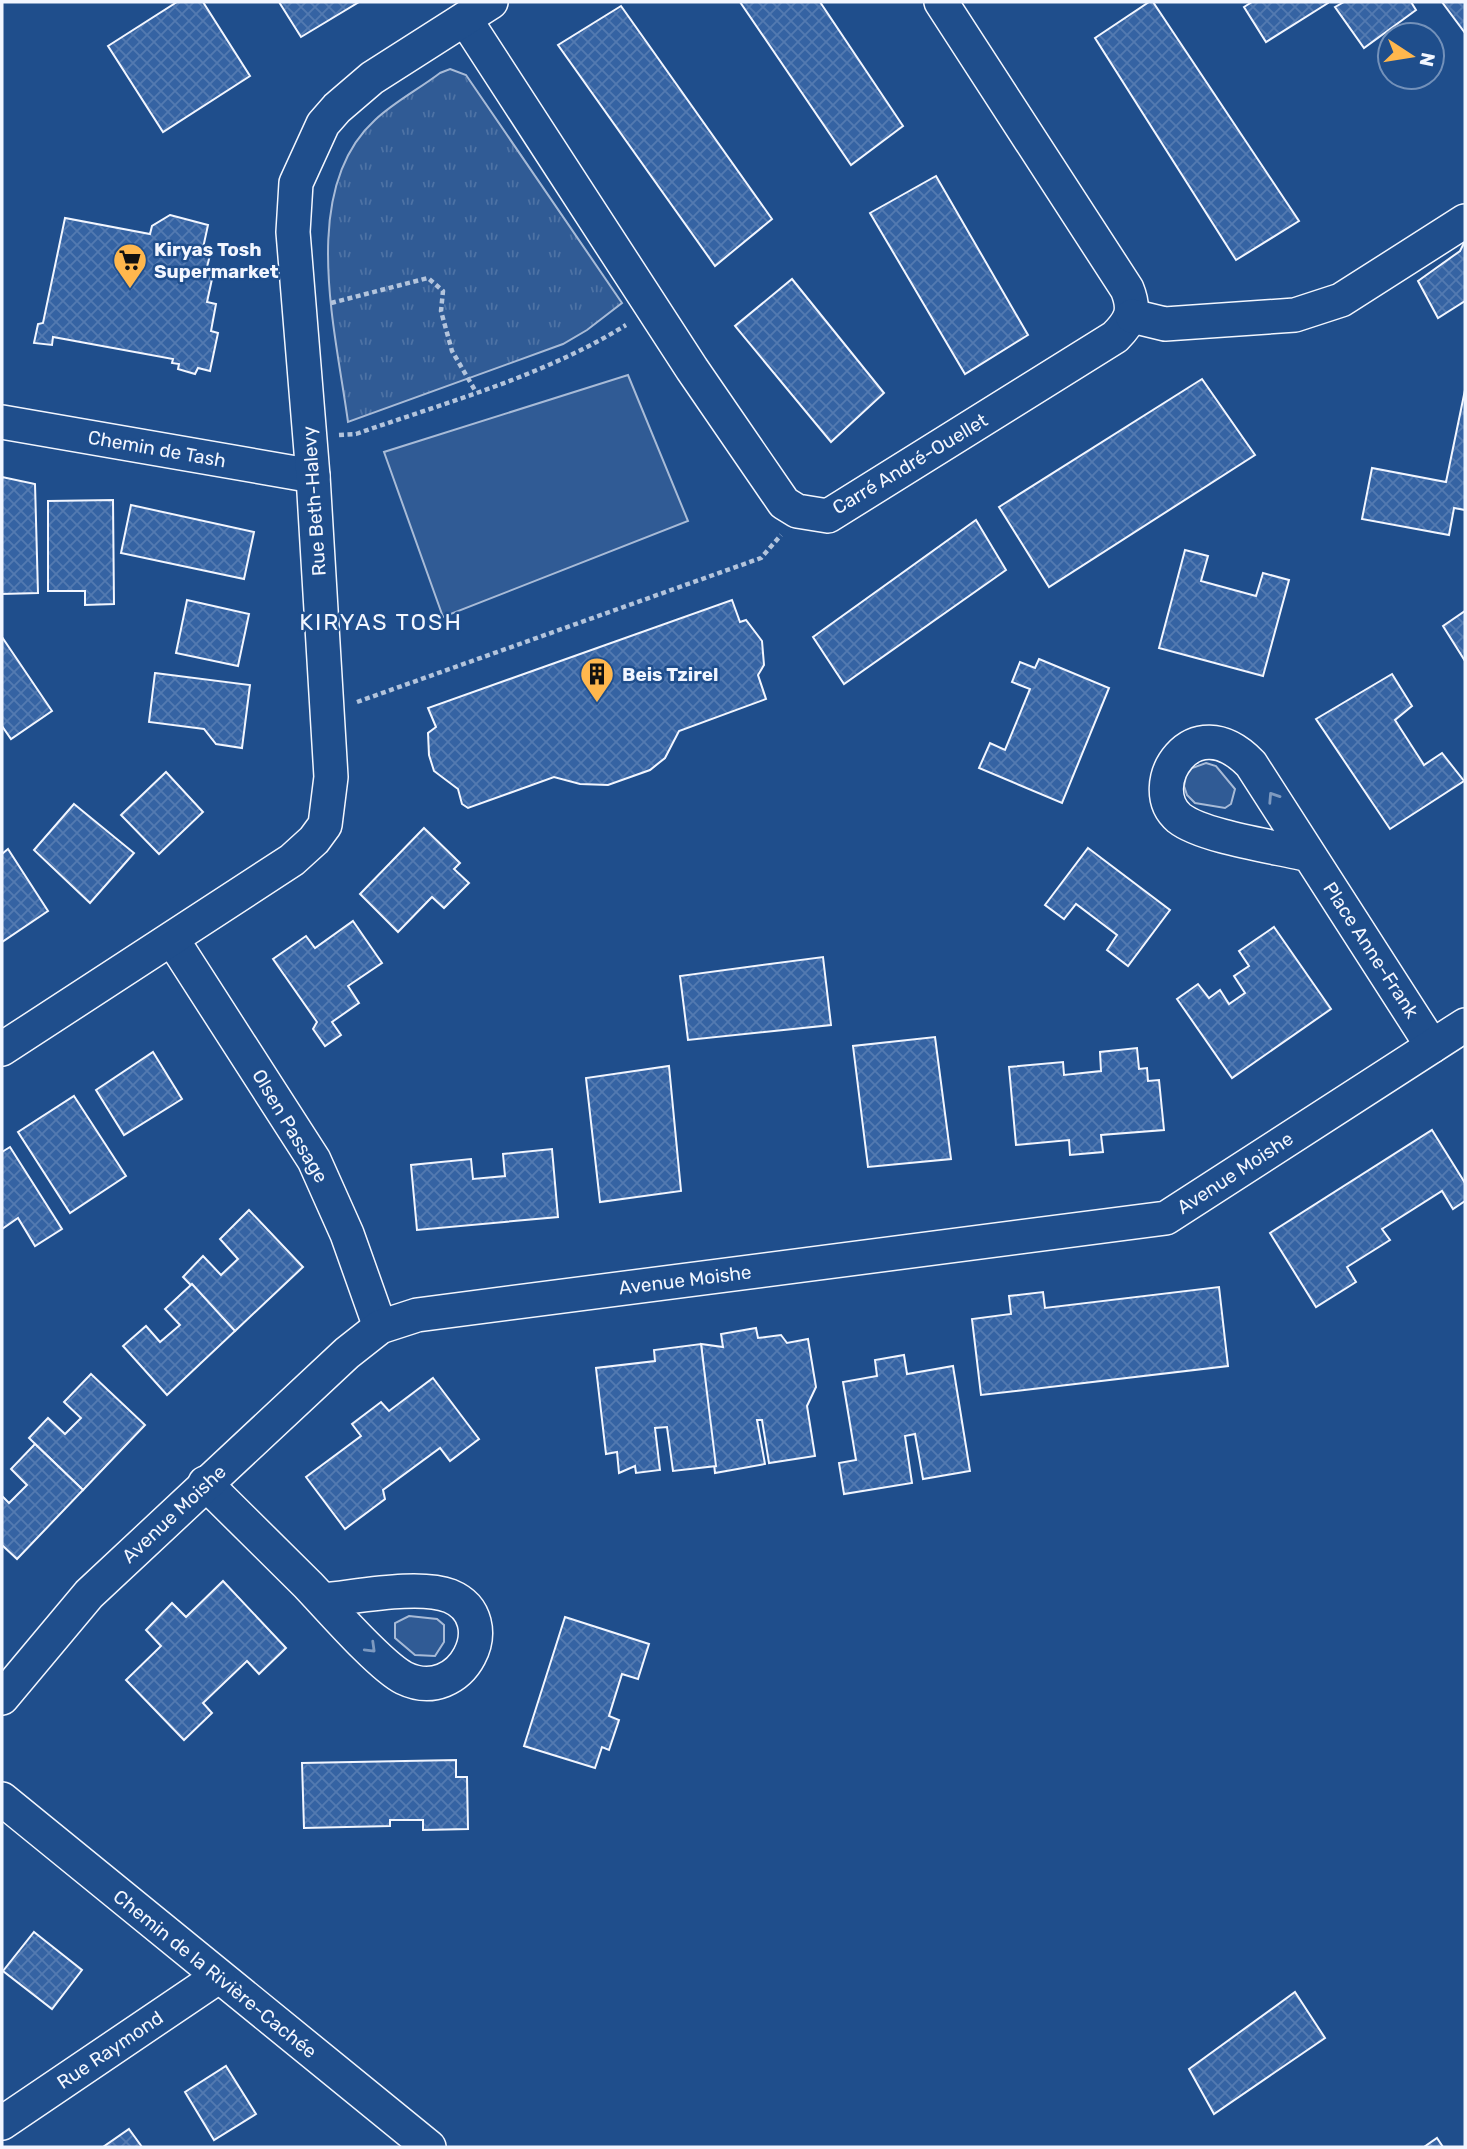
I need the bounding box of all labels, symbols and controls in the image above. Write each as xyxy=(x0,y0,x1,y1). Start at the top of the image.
north arrow xyxy=(1376,21,1446,91)
text: N xyxy=(1414,50,1440,69)
place label: Kiryas Tosh Supermarket xyxy=(154,238,279,283)
supermarket icon: Kiryas Tosh Supermarket xyxy=(111,241,149,290)
street label: Carré André-Ouellet xyxy=(828,408,992,519)
street label: Rue Beth-Halevy xyxy=(297,425,331,577)
street label: Chemin de Tash xyxy=(86,426,228,472)
district label: KIRYAS TOSH xyxy=(299,608,463,636)
building icon: Beis Tzirel xyxy=(578,655,616,704)
place label: Beis Tzirel xyxy=(622,663,718,686)
one-way arrow xyxy=(1268,792,1281,805)
street label: Place Anne-Frank xyxy=(1318,878,1424,1023)
street label: Olsen Passage xyxy=(247,1065,333,1187)
street label: Avenue Moishe xyxy=(1173,1127,1297,1219)
street label: Avenue Moishe xyxy=(617,1260,753,1300)
street label: Avenue Moishe xyxy=(117,1460,231,1568)
one-way arrow xyxy=(363,1640,376,1653)
street label: Chemin de la Rivière-Cachée xyxy=(109,1885,321,2063)
street label: Rue Raymond xyxy=(53,2006,167,2094)

